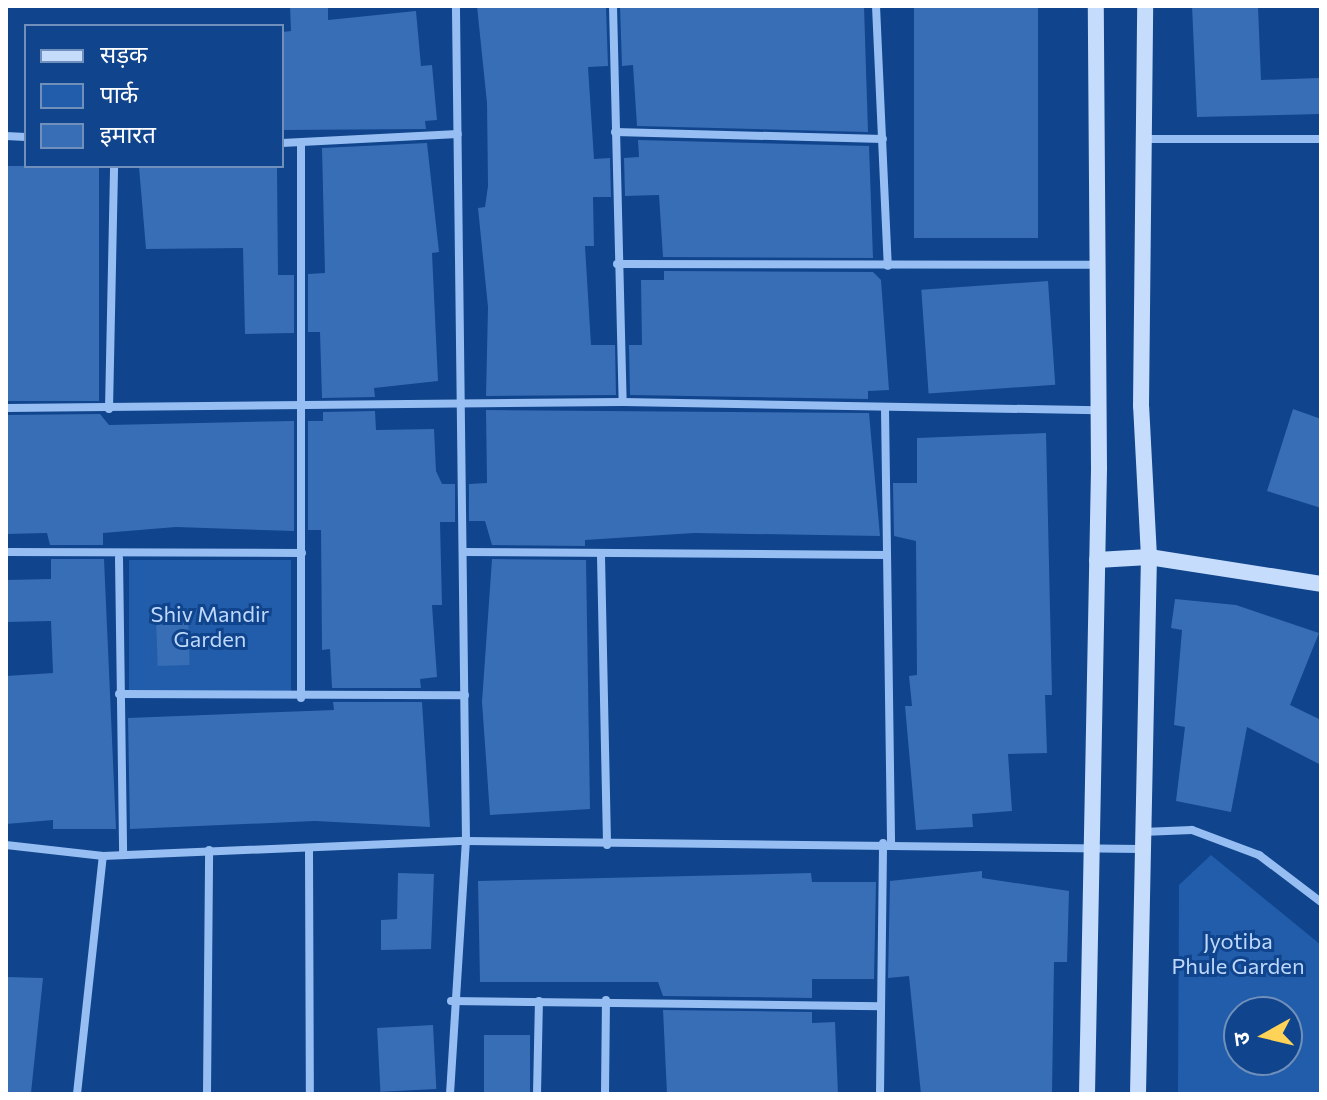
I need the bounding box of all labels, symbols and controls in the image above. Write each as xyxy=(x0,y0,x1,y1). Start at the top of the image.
legend xyxy=(24,24,284,168)
text: सड़क xyxy=(100,39,148,68)
text: पार्क xyxy=(100,79,138,108)
text: इमारत xyxy=(100,119,156,148)
park label: Shiv Mandir Garden xyxy=(151,600,269,652)
park label: Jyotiba Phule Garden xyxy=(1171,927,1305,978)
north arrow xyxy=(1223,996,1303,1076)
text: उ xyxy=(1226,1031,1255,1047)

